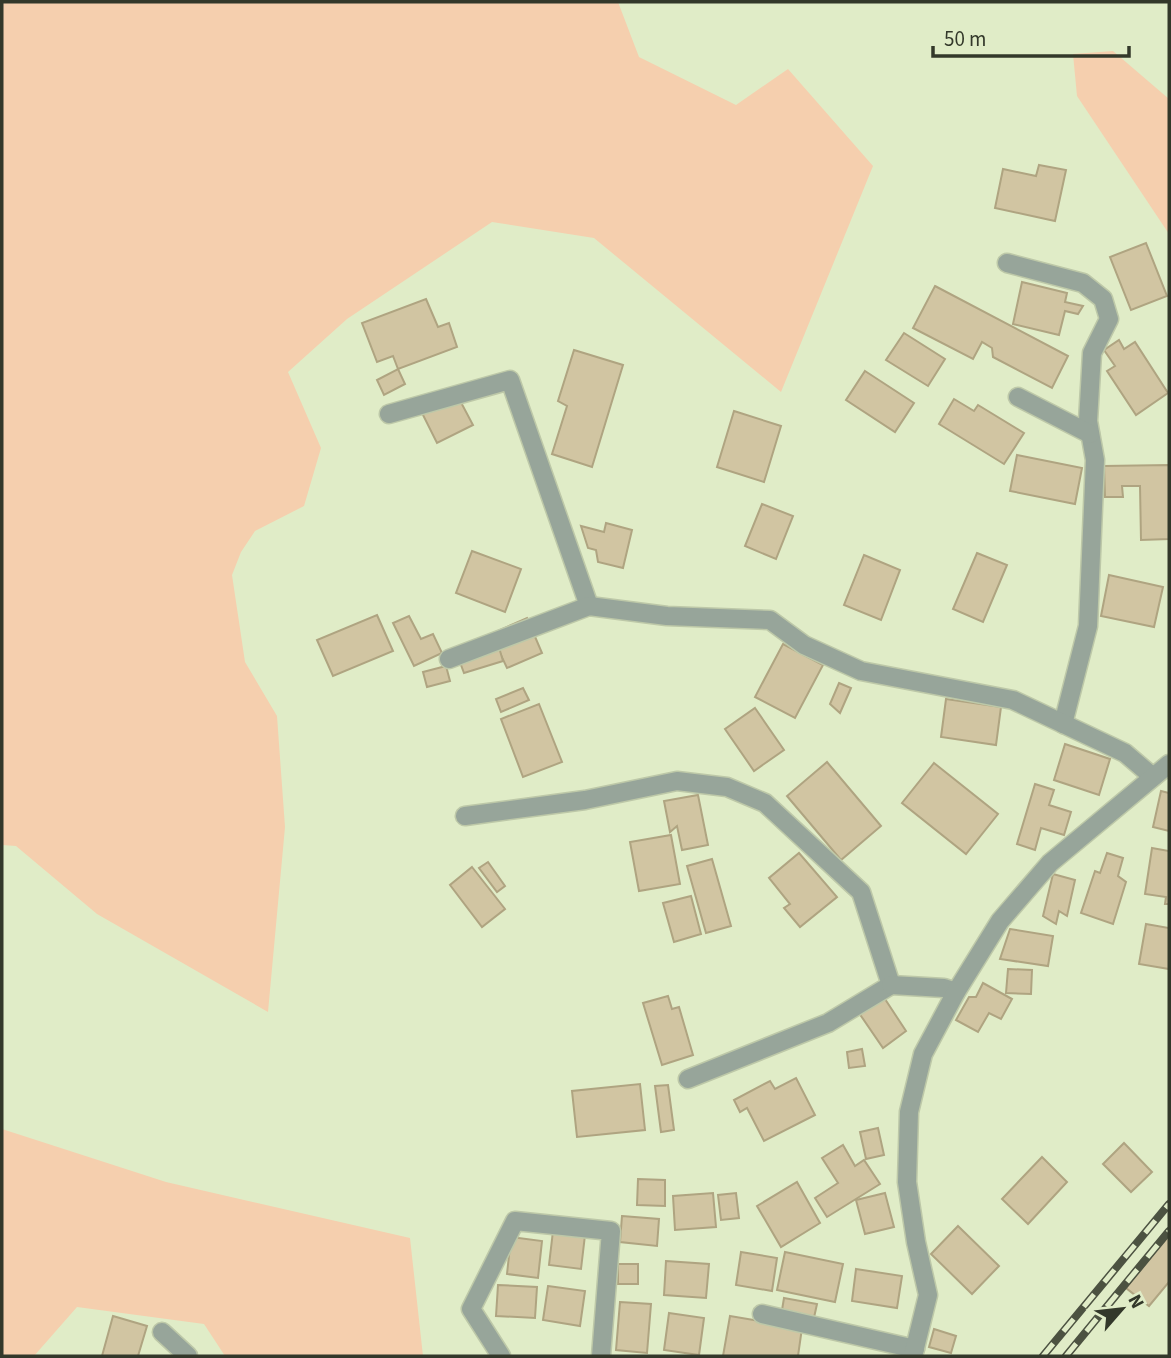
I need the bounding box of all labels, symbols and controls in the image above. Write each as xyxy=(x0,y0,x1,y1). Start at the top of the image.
scale bar xyxy=(933,14,1129,58)
text: 50 m xyxy=(944,24,986,54)
north arrow xyxy=(1087,1274,1157,1344)
text: N xyxy=(1121,1290,1151,1314)

